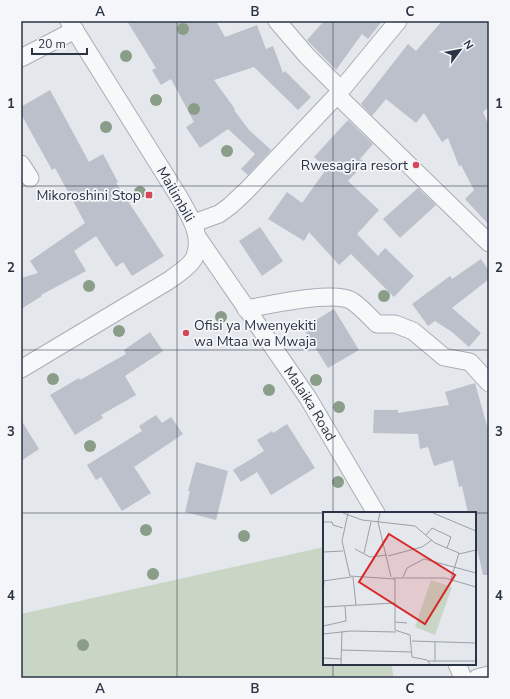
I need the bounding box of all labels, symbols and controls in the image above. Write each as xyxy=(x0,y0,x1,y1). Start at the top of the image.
text: A xyxy=(95,3,105,21)
text: B xyxy=(251,3,260,21)
text: C xyxy=(406,3,415,21)
scale bar xyxy=(32,30,87,56)
north arrow xyxy=(440,30,480,70)
text: 20 m xyxy=(38,36,66,52)
text: N xyxy=(460,37,477,52)
text: 1 xyxy=(7,95,15,113)
text: 1 xyxy=(495,95,503,113)
place label: Rwesagira resort xyxy=(301,156,408,175)
marker: Rwesagira resort xyxy=(411,160,421,170)
street label: Mailimbili xyxy=(152,163,199,225)
place label: Mikoroshini Stop xyxy=(36,186,141,205)
marker: Mikoroshini Stop xyxy=(144,190,154,200)
text: 2 xyxy=(7,259,15,277)
text: 2 xyxy=(495,259,503,277)
place label: Ofisi ya Mwenyekiti wa Mtaa wa Mwaja xyxy=(194,316,316,351)
marker: Ofisi ya Mwenyekiti wa Mtaa wa Mwaja xyxy=(181,328,191,338)
street label: Malaika Road xyxy=(279,363,340,445)
text: 3 xyxy=(7,423,15,441)
text: 3 xyxy=(495,423,503,441)
inset map xyxy=(323,512,476,665)
text: 4 xyxy=(7,587,15,605)
text: 4 xyxy=(495,587,503,605)
text: A xyxy=(95,680,105,698)
text: B xyxy=(251,680,260,698)
text: C xyxy=(406,680,415,698)

